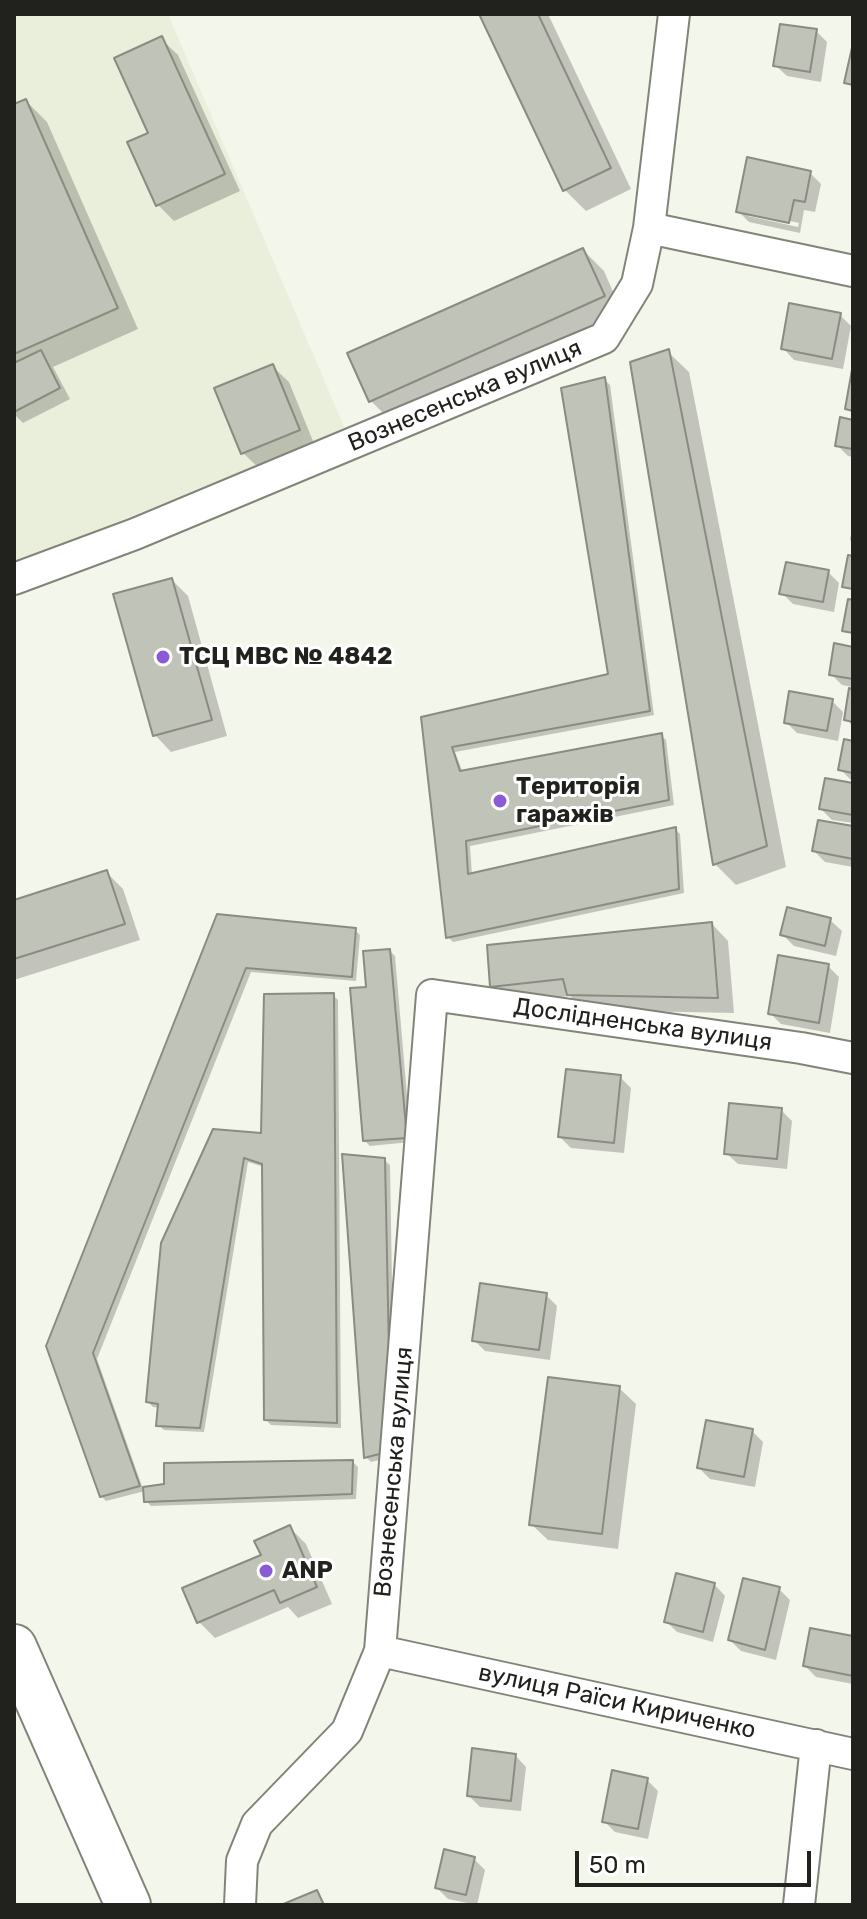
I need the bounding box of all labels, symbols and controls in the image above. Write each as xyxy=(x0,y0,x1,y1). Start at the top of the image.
street label: Вознесенська вулиця xyxy=(344,334,586,458)
place label: ТСЦ МВС № 4842 xyxy=(179,643,393,671)
marker: ТСЦ МВС № 4842 xyxy=(154,648,172,666)
place label: Територія гаражів xyxy=(516,773,640,829)
marker: Територія гаражів xyxy=(491,792,509,810)
street label: Дослідненська вулиця xyxy=(512,993,774,1057)
street label: Вознесенська вулиця xyxy=(369,1346,419,1598)
place label: ANP xyxy=(282,1557,333,1585)
marker: ANP xyxy=(257,1562,275,1580)
street label: вулиця Раїси Кириченко xyxy=(476,1659,758,1745)
scale bar xyxy=(579,1835,815,1885)
text: 50 m xyxy=(589,1851,646,1879)

